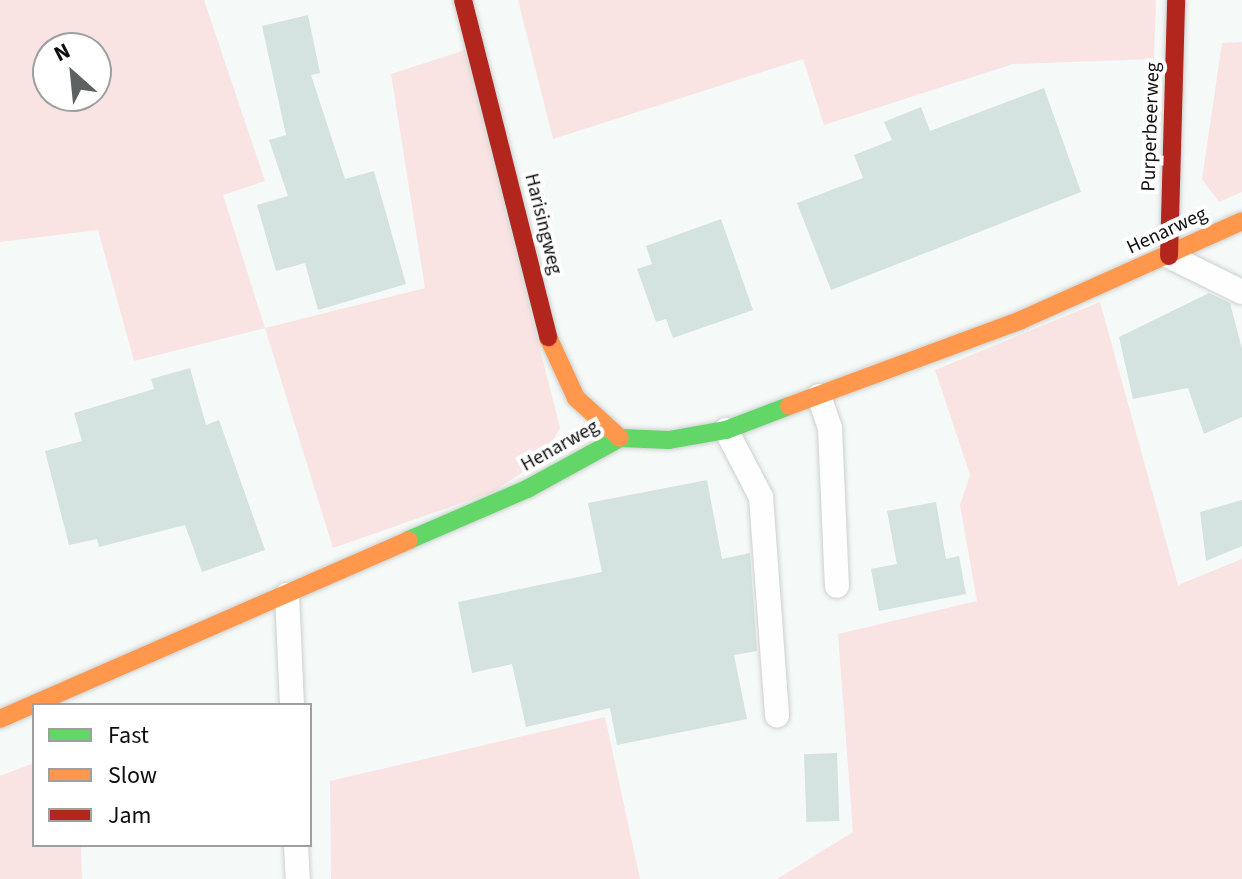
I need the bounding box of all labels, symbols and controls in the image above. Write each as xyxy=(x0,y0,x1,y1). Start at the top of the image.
north arrow xyxy=(32,32,112,112)
text: N xyxy=(48,35,76,70)
street label: Purperbeerweg xyxy=(1137,62,1165,192)
street label: Harisingweg xyxy=(519,171,567,277)
street label: Henarweg xyxy=(1123,202,1211,260)
street label: Henarweg xyxy=(517,415,603,477)
legend xyxy=(32,703,312,847)
text: Fast xyxy=(108,718,149,753)
text: Slow xyxy=(108,758,157,793)
text: Jam xyxy=(108,798,152,833)

